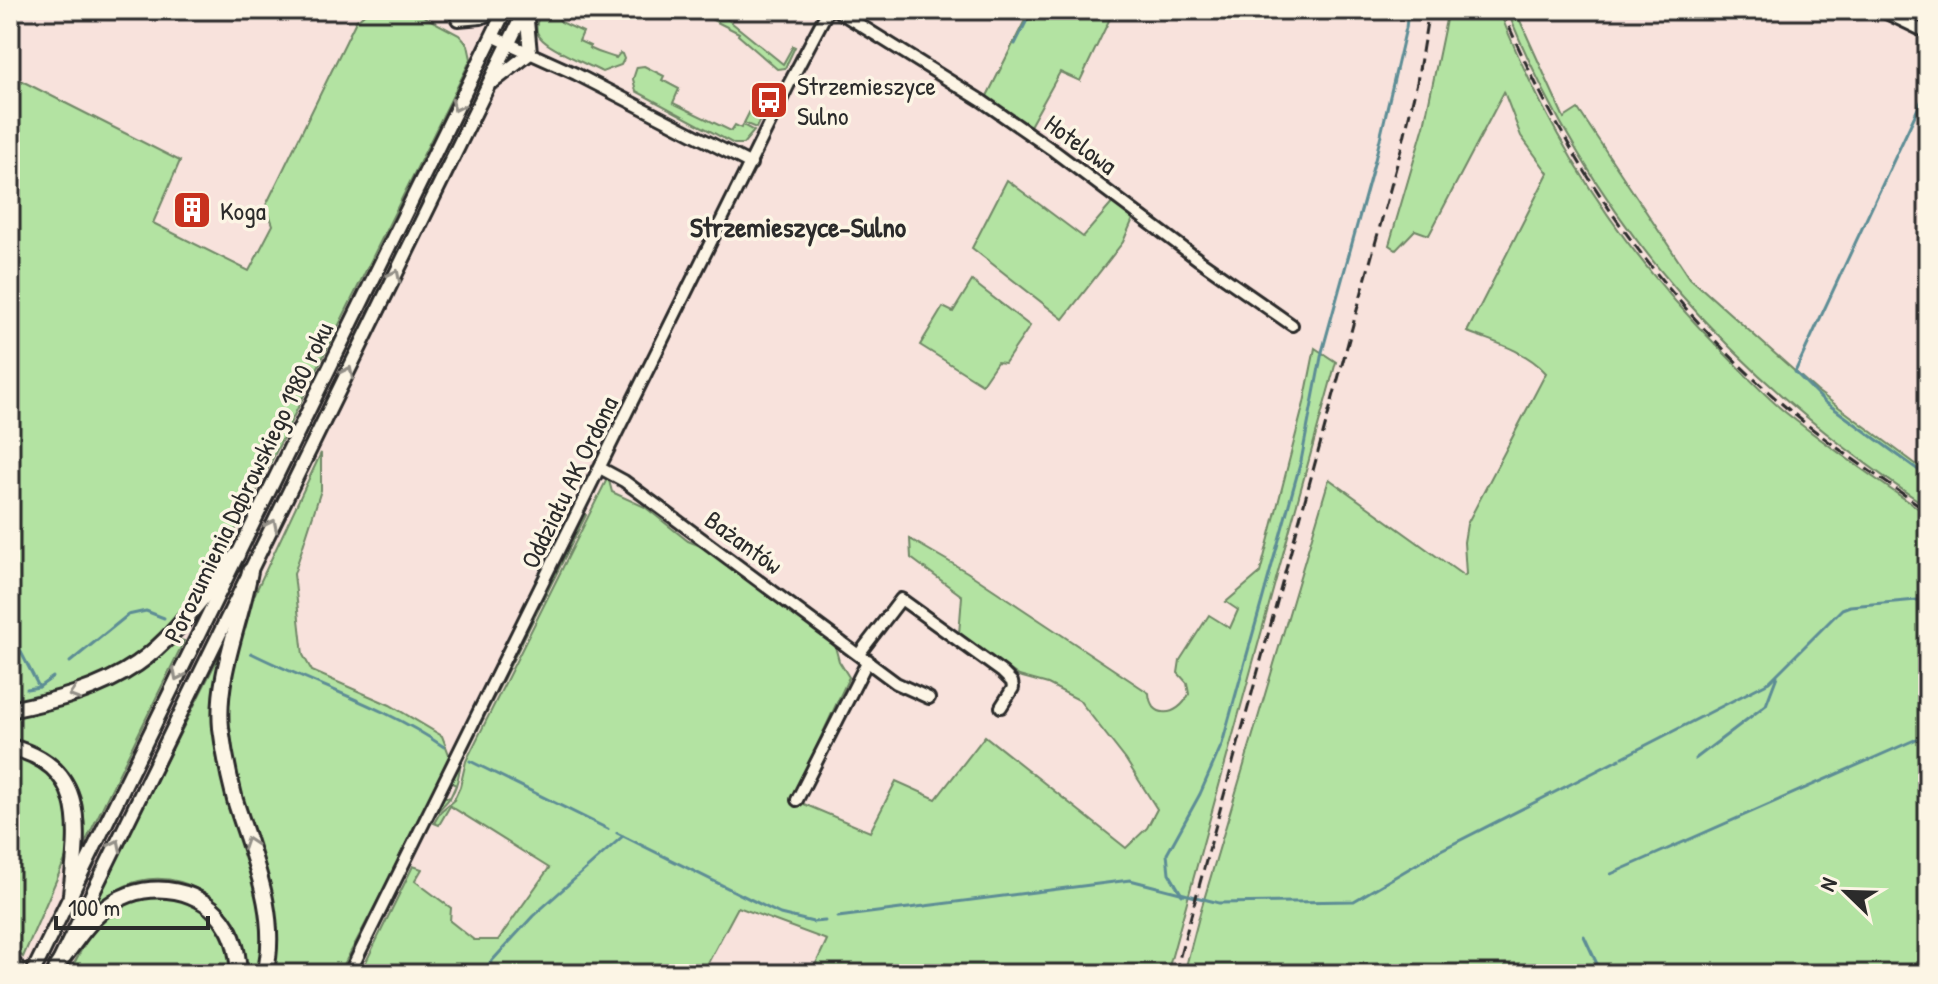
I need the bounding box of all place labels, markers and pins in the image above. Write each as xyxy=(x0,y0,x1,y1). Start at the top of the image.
place label: Strzemieszyce Sulno xyxy=(797,68,936,133)
bus stop icon: Strzemieszyce Sulno xyxy=(748,79,790,121)
building icon: Koga xyxy=(171,189,213,231)
place label: Koga xyxy=(220,193,266,228)

